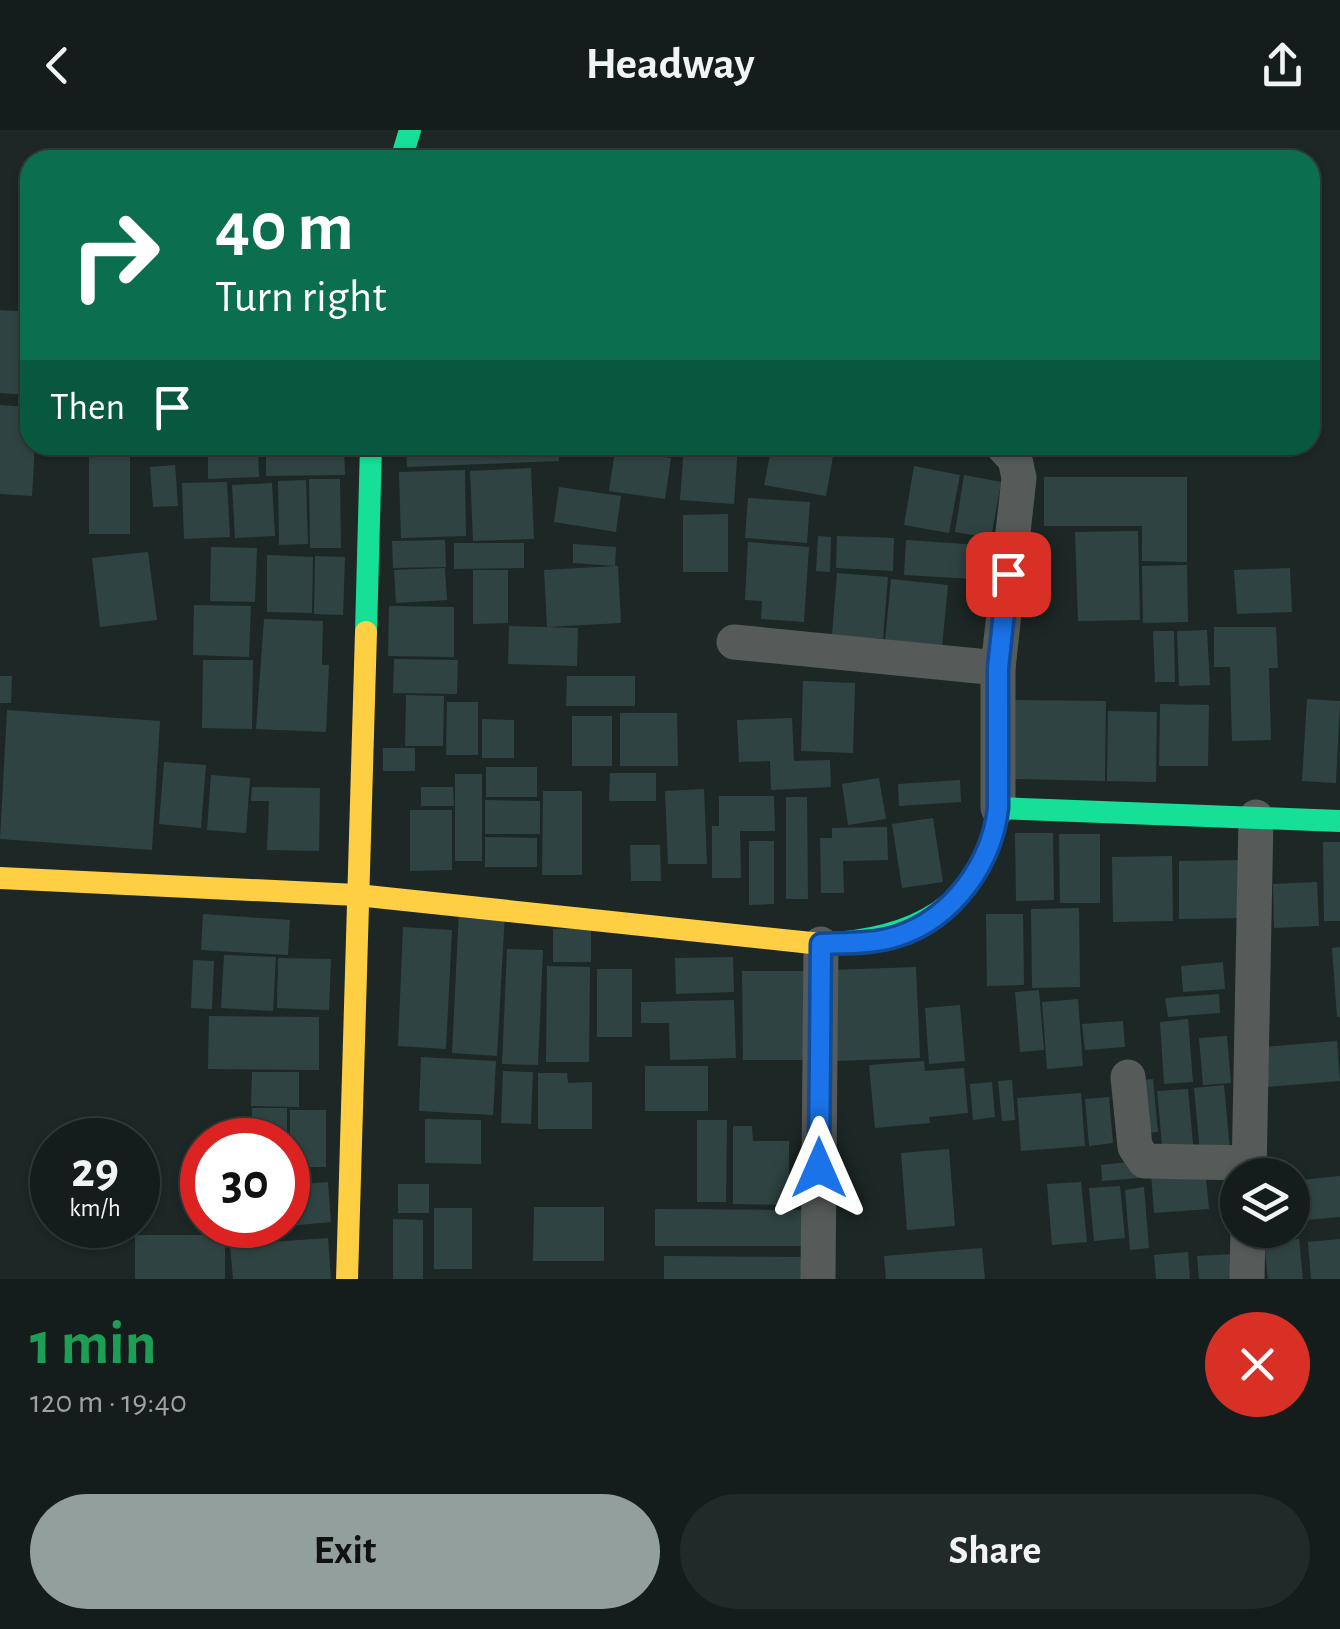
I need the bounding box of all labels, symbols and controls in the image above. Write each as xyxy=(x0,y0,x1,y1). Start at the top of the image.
icon: back xyxy=(30,38,85,93)
icon: share xyxy=(1255,38,1310,93)
text: Headway xyxy=(585,42,755,87)
icon: right xyxy=(50,190,180,320)
text: 40 m xyxy=(215,193,354,263)
text: Turn right xyxy=(215,275,387,320)
icon: arrive xyxy=(145,380,200,435)
text: Then xyxy=(50,389,125,427)
pin xyxy=(966,532,1051,617)
icon: arrive xyxy=(981,547,1036,602)
position arrow xyxy=(767,1116,871,1220)
speed limit sign: 30 xyxy=(180,1118,310,1248)
text: 29 xyxy=(71,1146,119,1196)
map controls xyxy=(1220,1158,1310,1248)
button: layers xyxy=(1220,1158,1310,1248)
text: km/h xyxy=(69,1196,121,1221)
button: close xyxy=(1205,1312,1310,1417)
text: 1 min xyxy=(30,1315,156,1375)
text: 120 m · 19:40 xyxy=(30,1386,187,1418)
button: Exit xyxy=(30,1494,660,1609)
button: Share xyxy=(680,1494,1310,1609)

